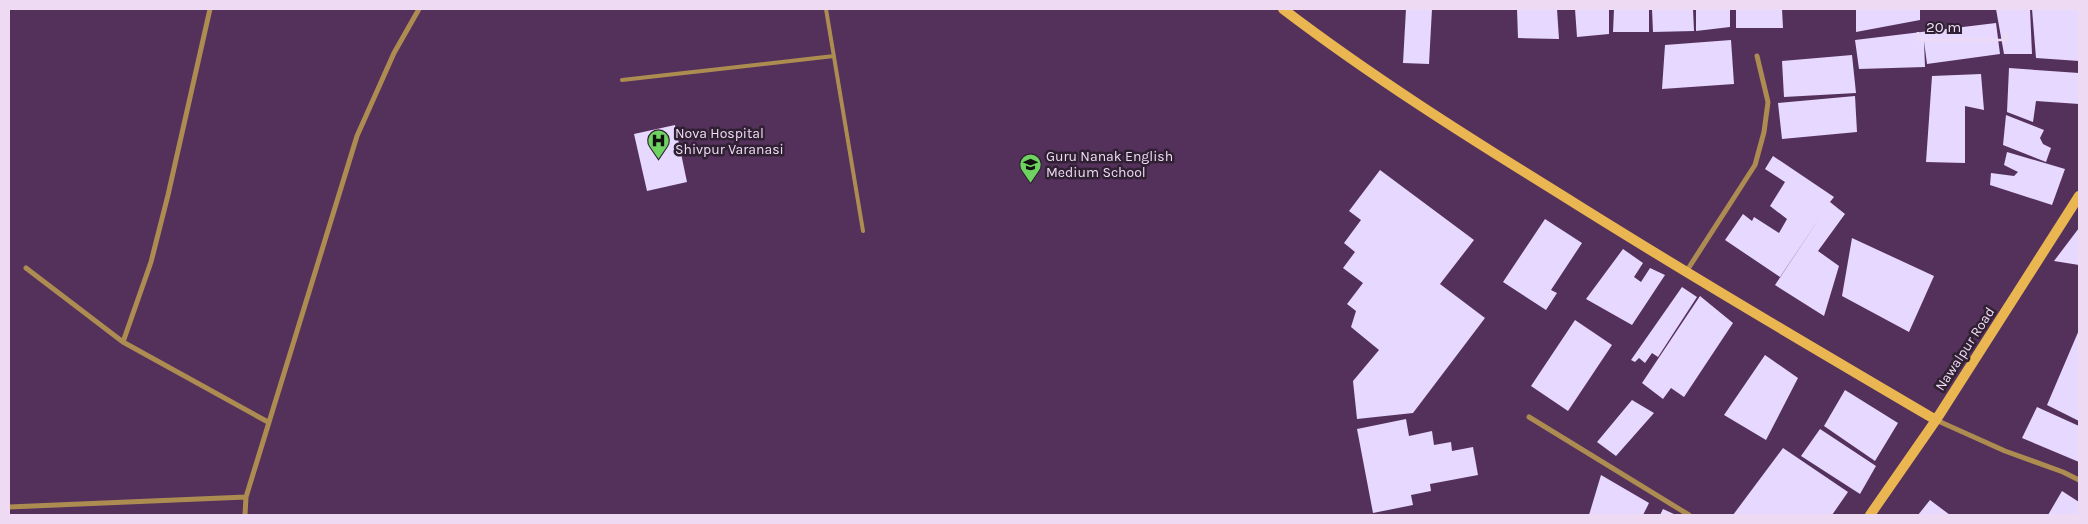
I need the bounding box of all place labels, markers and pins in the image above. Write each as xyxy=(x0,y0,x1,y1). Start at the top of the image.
place label: Nova Hospital Shivpur Varanasi xyxy=(675,125,784,158)
hospital icon: Nova Hospital Shivpur Varanasi xyxy=(647,129,671,160)
place label: Guru Nanak English Medium School xyxy=(1046,148,1173,181)
school or university icon: Guru Nanak English Medium School xyxy=(1018,152,1042,183)

